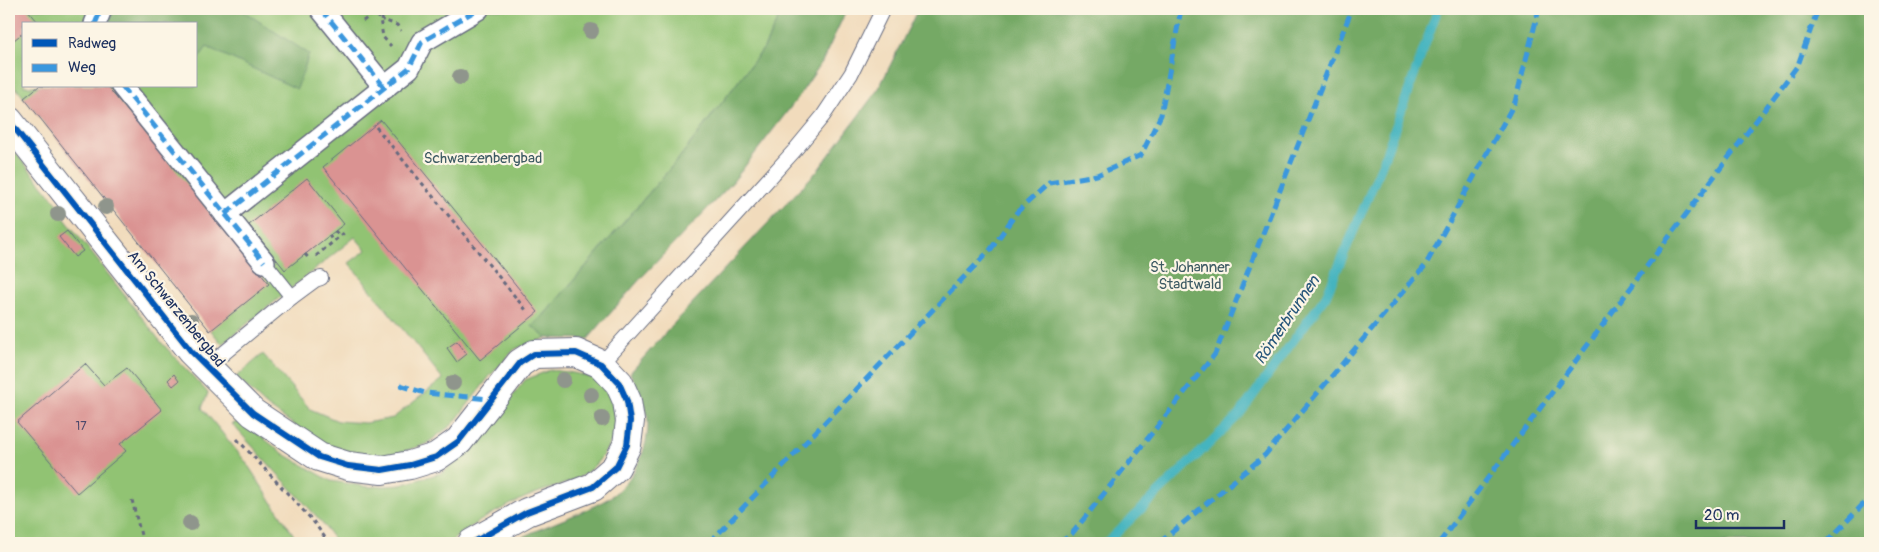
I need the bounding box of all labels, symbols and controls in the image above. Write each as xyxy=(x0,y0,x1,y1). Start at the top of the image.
legend xyxy=(22,22,198,88)
text: Radweg xyxy=(68,34,116,53)
text: Weg xyxy=(68,58,96,77)
park label: Schwarzenbergbad xyxy=(424,149,542,168)
street label: Am Schwarzenbergbad xyxy=(123,247,229,371)
park label: St. Johanner Stadtwald xyxy=(1150,258,1231,294)
water label: Römerbrunnen xyxy=(1250,271,1324,368)
house number: 17 xyxy=(75,419,87,434)
scale bar xyxy=(1696,497,1784,529)
text: 20 m xyxy=(1704,506,1739,525)

